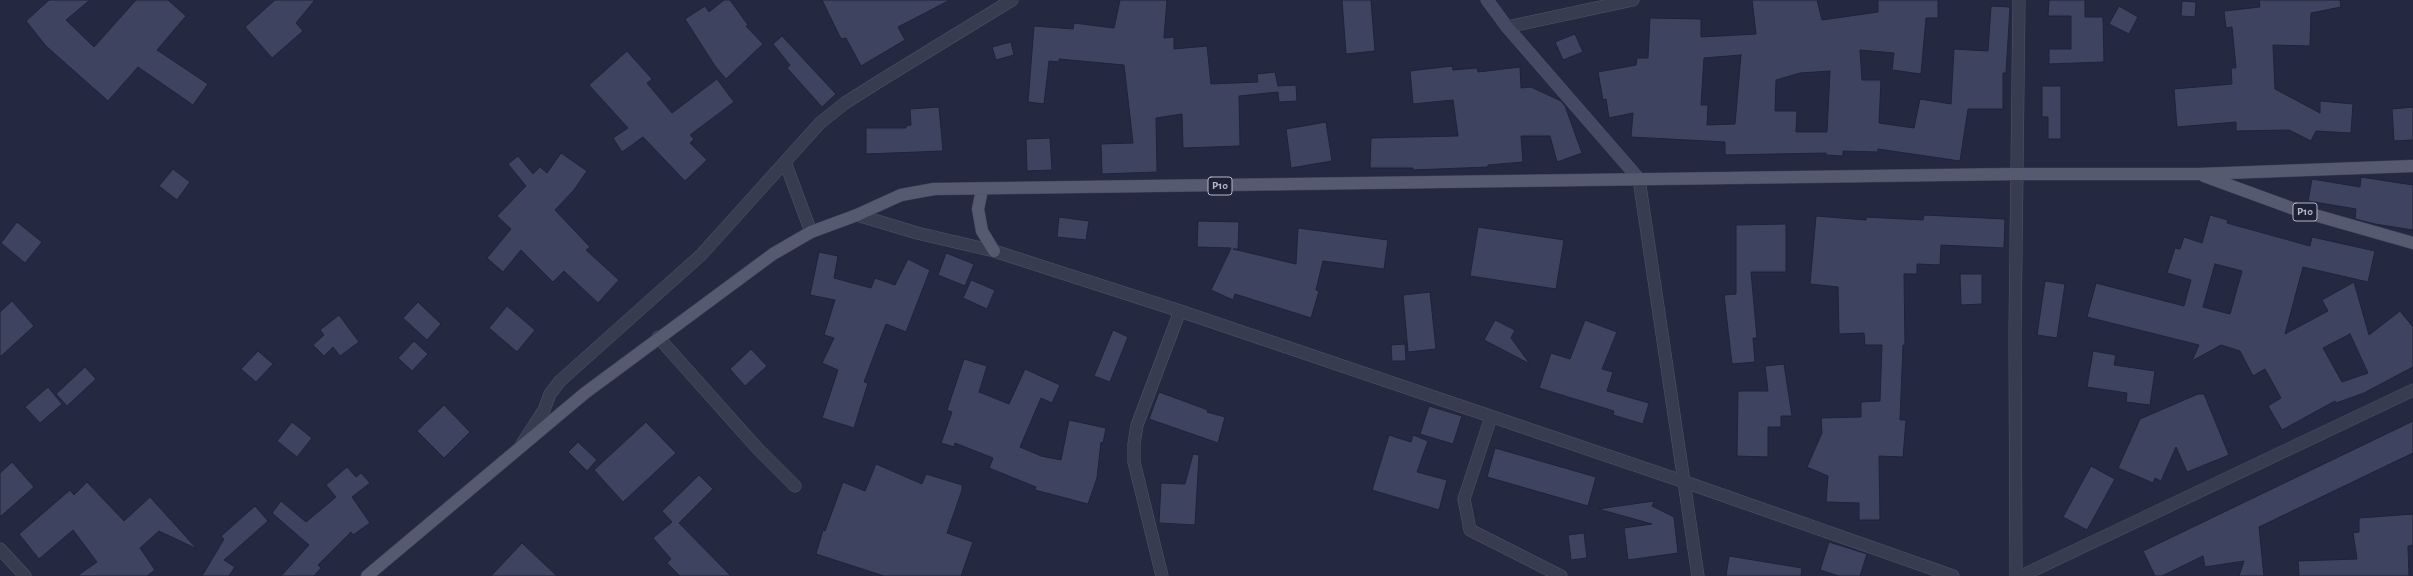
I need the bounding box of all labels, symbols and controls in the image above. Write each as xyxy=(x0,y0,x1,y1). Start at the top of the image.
road number: P10 xyxy=(1208,177,1232,195)
road number: P10 xyxy=(2293,203,2317,221)

